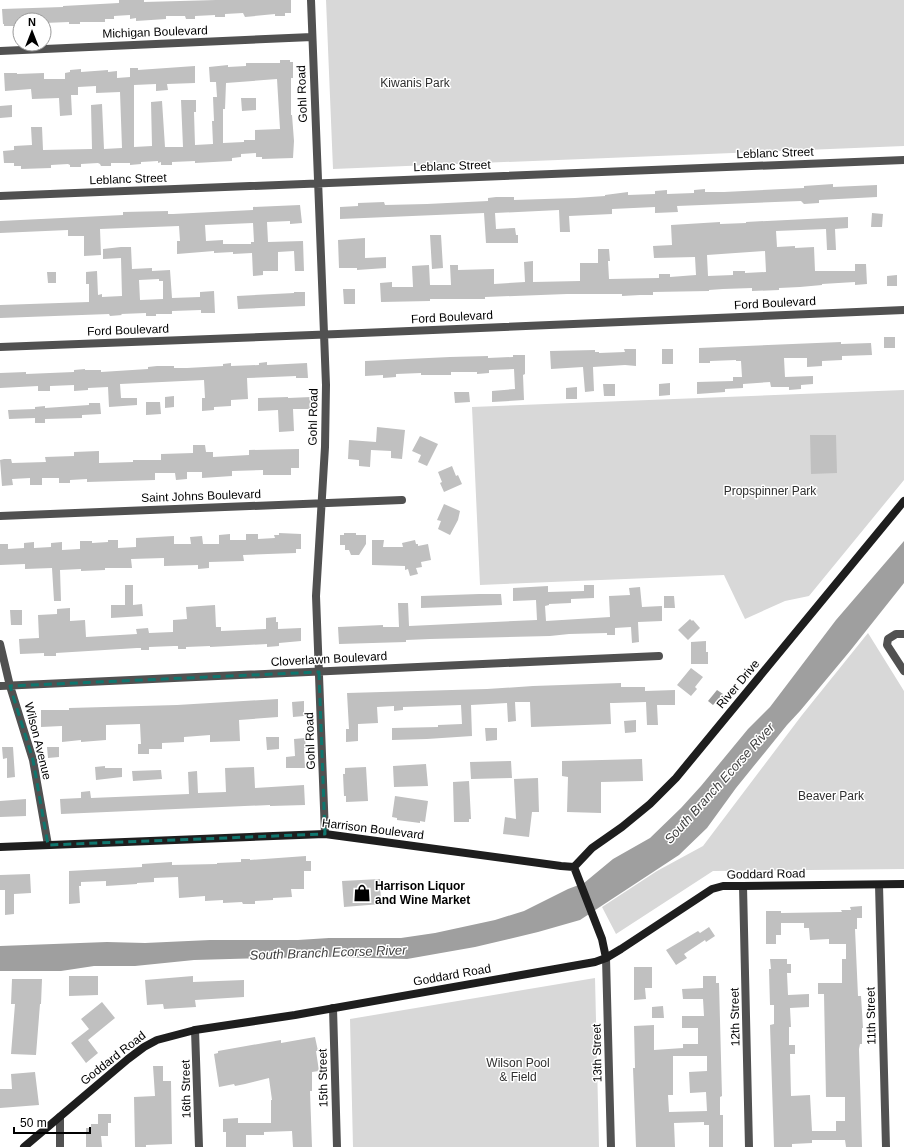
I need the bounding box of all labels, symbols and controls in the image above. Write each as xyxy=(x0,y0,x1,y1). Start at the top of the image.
north arrow xyxy=(12,12,52,52)
text: N xyxy=(28,16,36,28)
street label: Michigan Boulevard xyxy=(102,23,208,41)
street label: Gohl Road xyxy=(294,65,310,123)
park label: Kiwanis Park xyxy=(380,76,451,90)
street label: Leblanc Street xyxy=(736,145,815,161)
street label: Leblanc Street xyxy=(413,158,492,174)
street label: Leblanc Street xyxy=(89,171,168,187)
street label: Ford Boulevard xyxy=(734,294,816,312)
street label: Ford Boulevard xyxy=(411,308,493,326)
street label: Ford Boulevard xyxy=(87,322,169,338)
street label: Gohl Road xyxy=(306,388,320,446)
park label: Propspinner Park xyxy=(724,484,817,498)
street label: Saint Johns Boulevard xyxy=(141,487,261,505)
street label: Cloverlawn Boulevard xyxy=(270,649,388,669)
street label: River Drive xyxy=(714,657,763,711)
street label: Wilson Avenue xyxy=(22,701,54,781)
street label: Gohl Road xyxy=(302,712,318,770)
water label: South Branch Ecorse River xyxy=(661,720,778,847)
park label: Beaver Park xyxy=(798,789,865,803)
street label: Harrison Boulevard xyxy=(321,816,425,842)
street label: Goddard Road xyxy=(727,866,805,882)
place label: Harrison Liquor and Wine Market xyxy=(375,879,470,907)
shop icon: Harrison Liquor and Wine Market xyxy=(352,883,372,903)
water label: South Branch Ecorse River xyxy=(249,942,407,963)
street label: Goddard Road xyxy=(412,961,492,989)
street label: 11th Street xyxy=(863,986,879,1045)
street label: 12th Street xyxy=(727,987,743,1046)
street label: 13th Street xyxy=(589,1023,605,1082)
street label: Goddard Road xyxy=(78,1028,148,1088)
street label: 15th Street xyxy=(315,1048,331,1107)
park label: Wilson Pool & Field xyxy=(486,1056,550,1084)
street label: 16th Street xyxy=(178,1059,194,1118)
scale bar xyxy=(14,1109,90,1135)
text: 50 m xyxy=(20,1116,47,1130)

